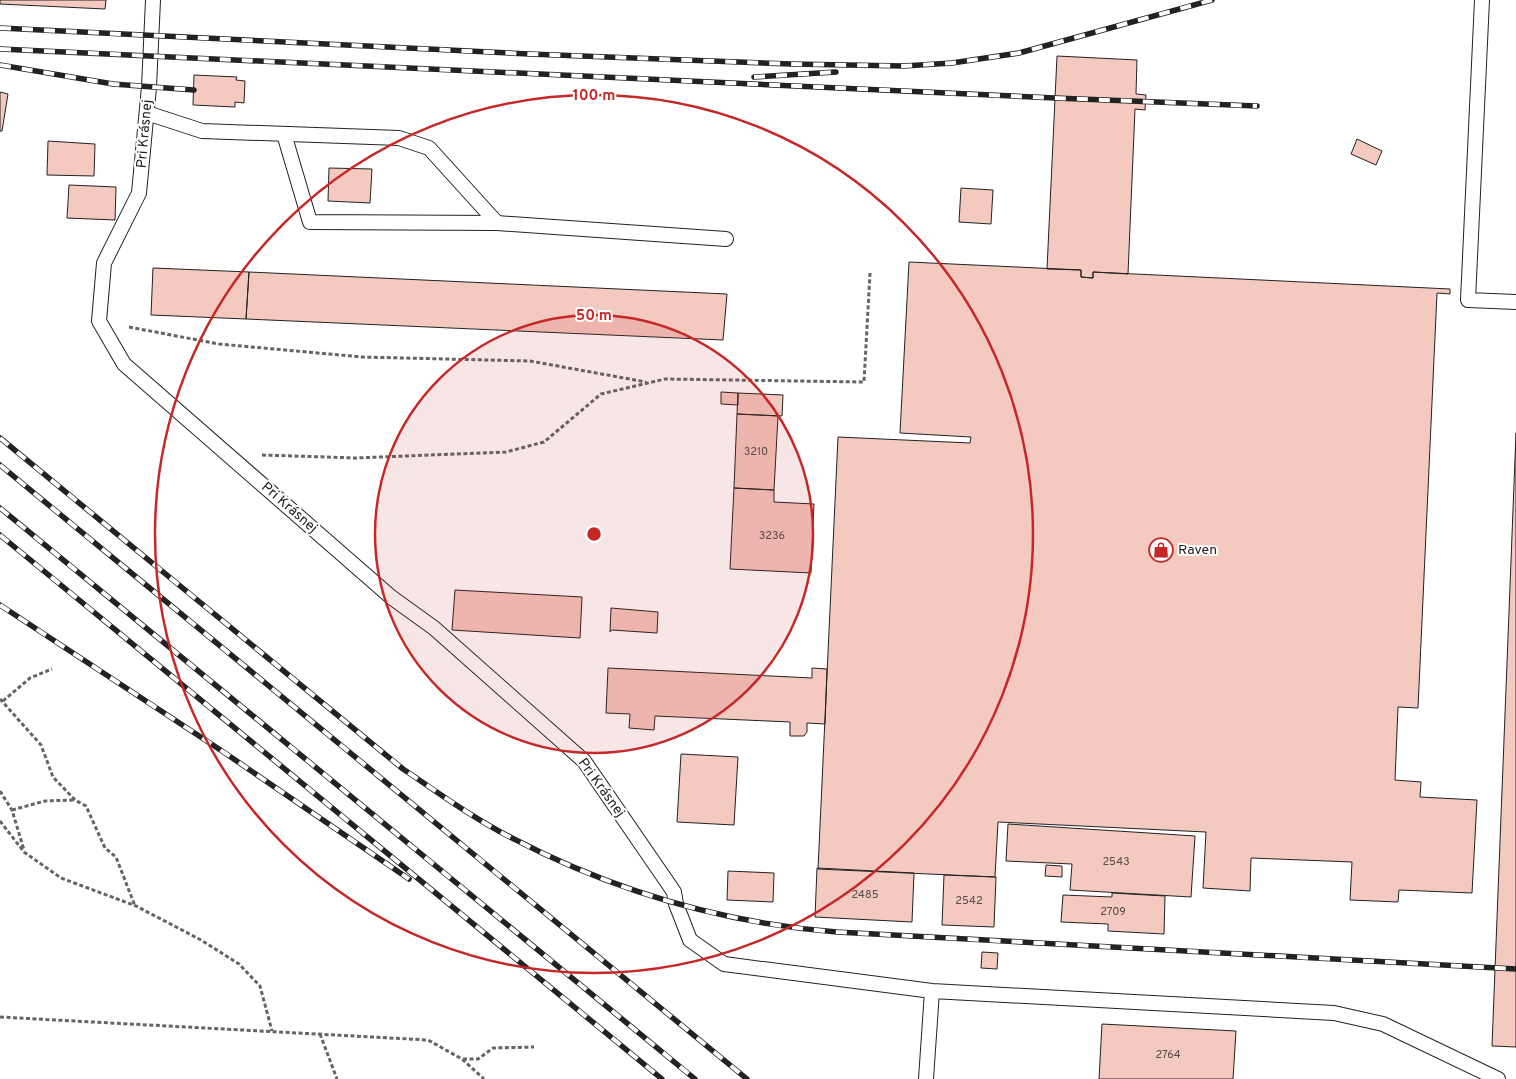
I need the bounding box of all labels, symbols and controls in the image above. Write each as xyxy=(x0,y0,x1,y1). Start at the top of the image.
text: 100 m xyxy=(573,87,615,106)
street label: Pri Krásnej xyxy=(134,99,156,169)
text: 50 m xyxy=(576,307,612,326)
house number: 3210 xyxy=(744,445,768,459)
street label: Pri Krásnej xyxy=(257,479,321,537)
centre of rings xyxy=(585,525,603,543)
house number: 3236 xyxy=(759,529,785,543)
shop icon: Raven xyxy=(1148,537,1174,563)
place label: Raven xyxy=(1178,542,1217,559)
street label: Pri Krásnej xyxy=(574,755,628,821)
house number: 2543 xyxy=(1102,855,1130,869)
house number: 2485 xyxy=(851,888,879,902)
house number: 2542 xyxy=(955,894,983,908)
house number: 2709 xyxy=(1100,905,1126,919)
house number: 2764 xyxy=(1155,1048,1181,1062)

